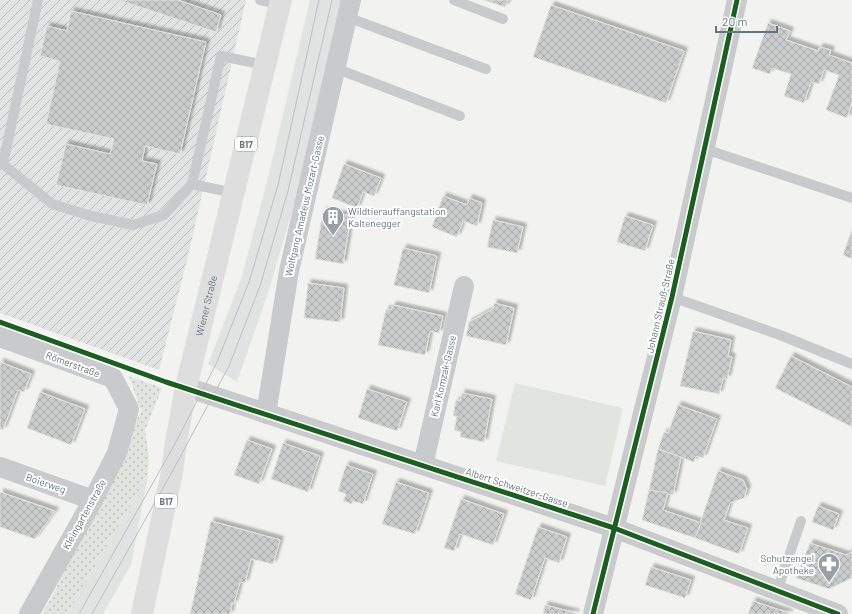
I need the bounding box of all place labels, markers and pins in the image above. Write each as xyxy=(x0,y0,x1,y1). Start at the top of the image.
building icon: Wildtierauffangstation Kaltenegger xyxy=(320,204,346,237)
place label: Wildtierauffangstation Kaltenegger xyxy=(348,205,446,229)
pharmacy icon: Schutzengel Apotheke xyxy=(816,551,842,584)
place label: Schutzengel Apotheke xyxy=(760,552,814,576)

